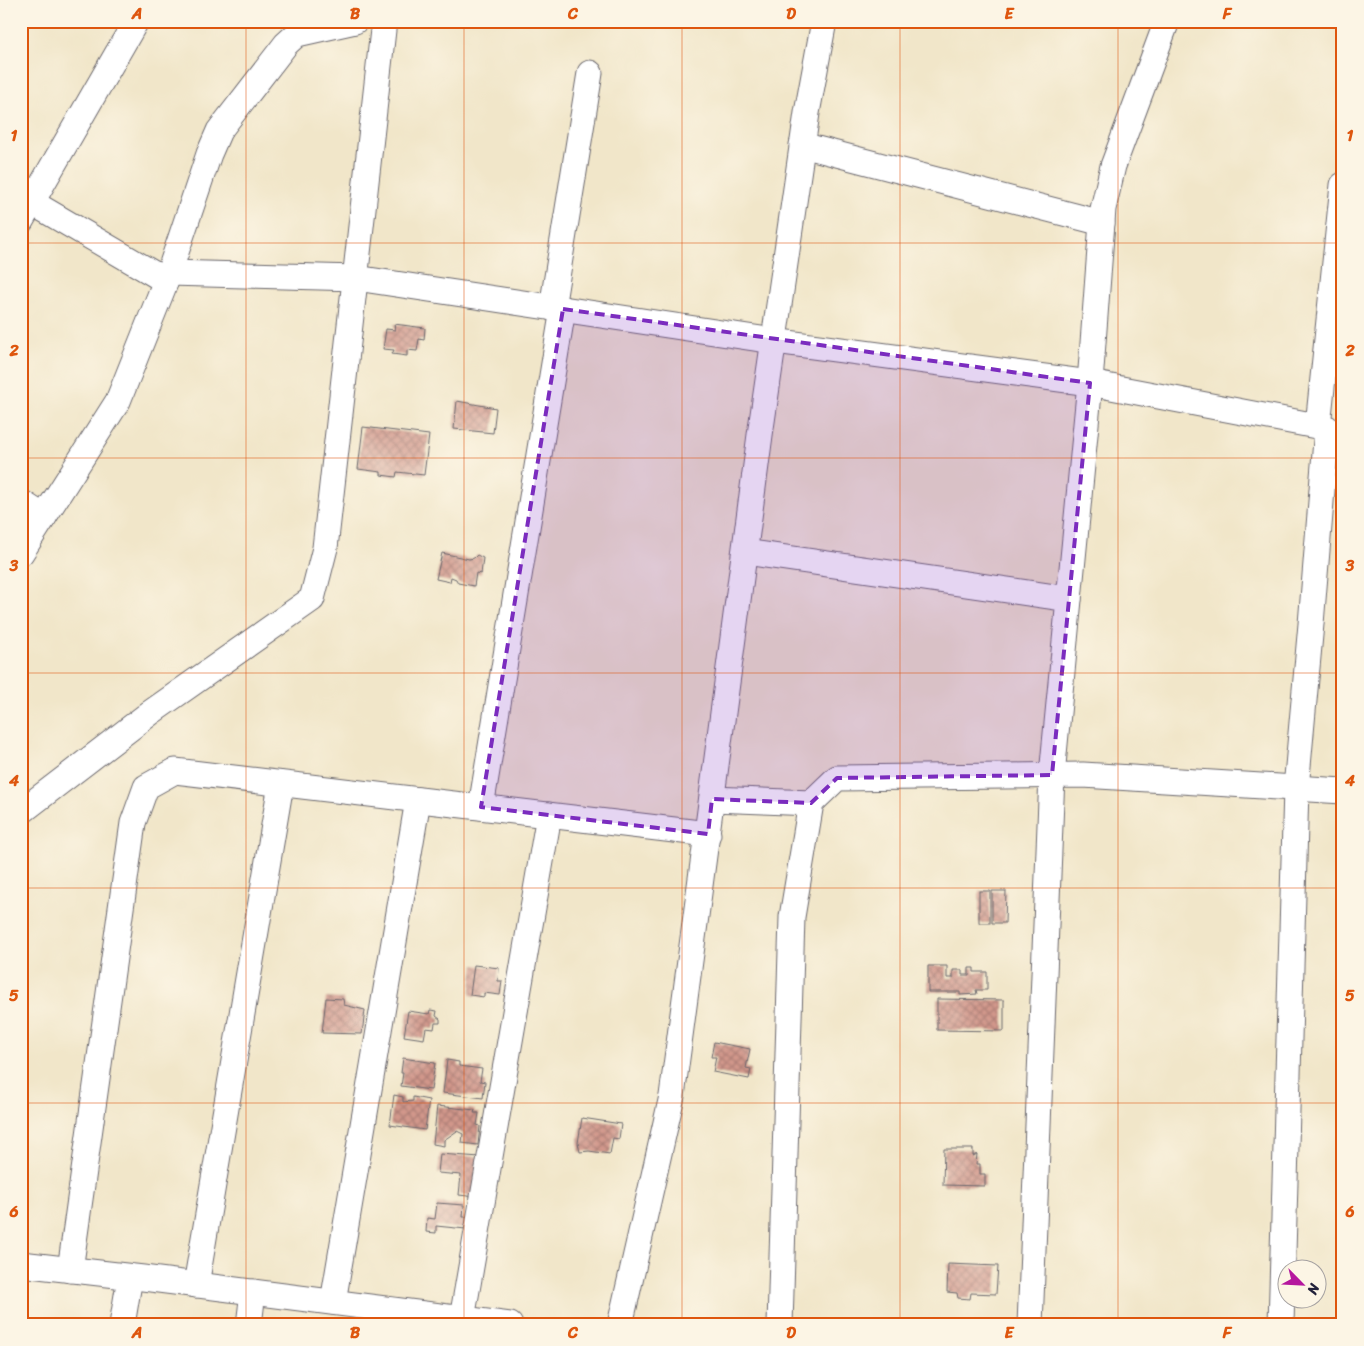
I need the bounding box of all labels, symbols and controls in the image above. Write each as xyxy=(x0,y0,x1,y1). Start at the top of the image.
text: A xyxy=(131,0,142,28)
text: B xyxy=(350,0,361,28)
text: C xyxy=(567,0,579,28)
text: D xyxy=(786,0,796,28)
text: E xyxy=(1005,0,1015,28)
text: F xyxy=(1222,0,1233,28)
text: 1 xyxy=(11,121,18,150)
text: 1 xyxy=(1347,121,1354,150)
text: 2 xyxy=(8,336,19,365)
text: 2 xyxy=(1344,336,1355,365)
text: 3 xyxy=(9,551,19,580)
text: 3 xyxy=(1345,551,1355,580)
text: 4 xyxy=(8,766,19,795)
text: 4 xyxy=(1344,766,1355,795)
text: 5 xyxy=(9,981,19,1010)
text: 5 xyxy=(1345,981,1355,1010)
text: 6 xyxy=(8,1197,19,1226)
text: 6 xyxy=(1344,1197,1355,1226)
north arrow xyxy=(1276,1258,1326,1308)
text: N xyxy=(1300,1279,1327,1299)
text: A xyxy=(131,1318,142,1346)
text: B xyxy=(350,1318,361,1346)
text: C xyxy=(567,1318,579,1346)
text: D xyxy=(786,1318,796,1346)
text: E xyxy=(1005,1318,1015,1346)
text: F xyxy=(1222,1318,1233,1346)

